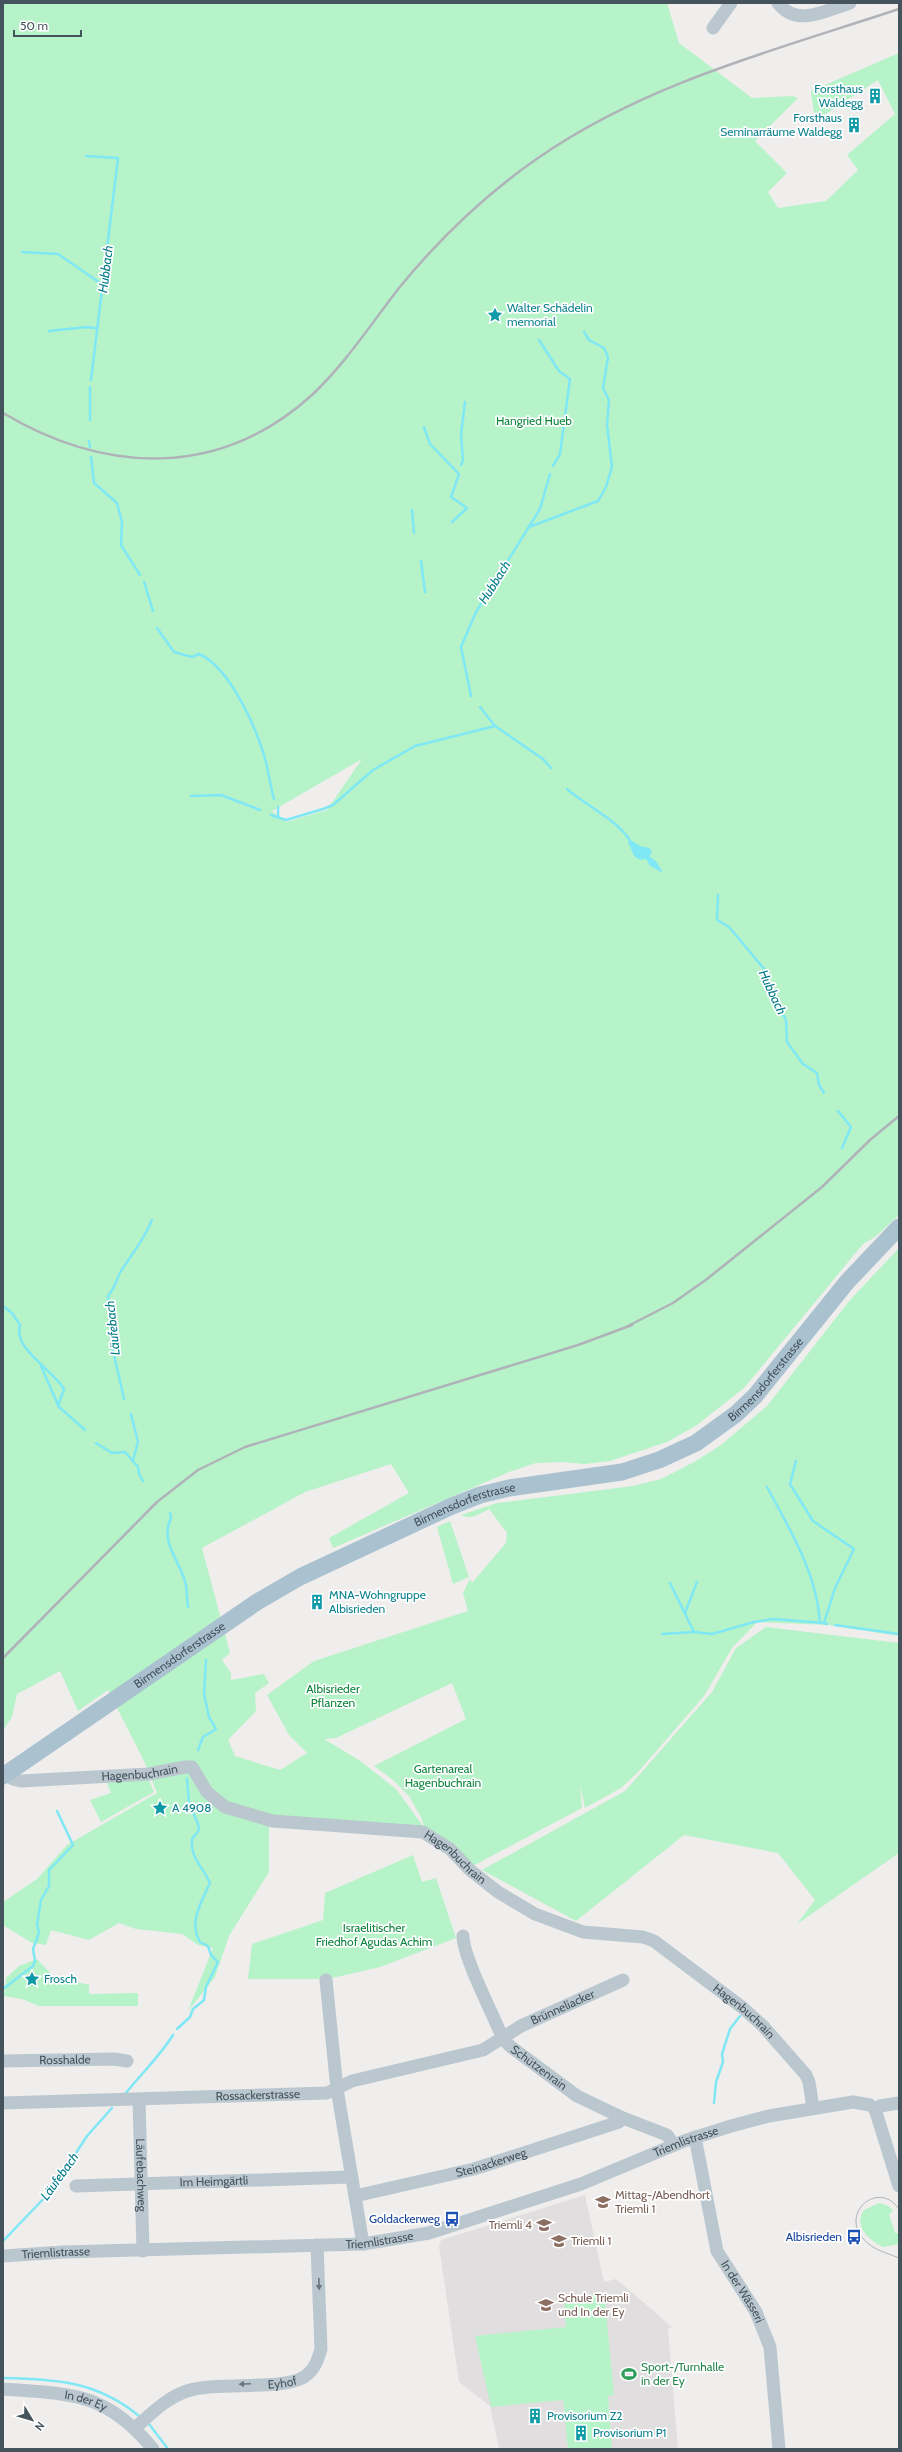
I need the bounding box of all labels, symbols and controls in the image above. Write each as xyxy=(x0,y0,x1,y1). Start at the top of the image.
scale bar xyxy=(14,12,81,38)
text: 50 m xyxy=(20,18,48,33)
place label: Forsthaus Waldegg xyxy=(814,81,864,110)
building icon: Forsthaus Waldegg xyxy=(866,87,884,105)
place label: Forsthaus Seminarräume Waldegg xyxy=(720,110,843,139)
building icon: Forsthaus Seminarräume Waldegg xyxy=(845,116,863,134)
water label: Hubbach xyxy=(94,244,116,294)
place label: Walter Schädelin memorial xyxy=(507,300,593,329)
place icon: Walter Schädelin memorial xyxy=(486,306,504,324)
park label: Hangried Hueb xyxy=(496,413,572,428)
water label: Hubbach xyxy=(475,558,513,606)
water label: Hubbach xyxy=(756,967,790,1017)
water label: Läufebach xyxy=(101,1300,123,1356)
street label: Birmensdorferstrasse xyxy=(725,1334,806,1424)
street label: Birmensdorferstrasse xyxy=(411,1479,516,1530)
place label: MNA-Wohngruppe Albisrieden xyxy=(329,1587,426,1616)
building icon: MNA-Wohngruppe Albisrieden xyxy=(308,1593,326,1611)
street label: Birmensdorferstrasse xyxy=(131,1618,228,1691)
park label: Albisrieder Pflanzen xyxy=(306,1681,360,1710)
street label: Hagenbuchrain xyxy=(101,1761,179,1784)
park label: Gartenareal Hagenbuchrain xyxy=(405,1761,482,1790)
place icon: A 4908 xyxy=(151,1799,169,1817)
place label: A 4908 xyxy=(172,1800,212,1815)
street label: Hagenbuchrain xyxy=(422,1827,490,1887)
park label: Israelitischer Friedhof Agudas Achim xyxy=(316,1920,432,1949)
place icon: Frosch xyxy=(23,1970,41,1988)
place label: Frosch xyxy=(44,1971,77,1986)
street label: Hagenbuchrain xyxy=(711,1980,779,2042)
street label: Brünneliacker xyxy=(528,1986,597,2028)
street label: Schützenrain xyxy=(508,2042,571,2093)
street label: Rosshalde xyxy=(39,2051,91,2067)
street label: Rossackerstrasse xyxy=(215,2086,300,2103)
street label: Triemlistrasse xyxy=(651,2123,720,2160)
street label: Läufebachweg xyxy=(133,2138,150,2213)
street label: Steinackerweg xyxy=(454,2144,529,2180)
water label: Läufebach xyxy=(36,2149,82,2203)
street label: Im Heimgärtli xyxy=(179,2172,248,2190)
place label: Mittag-/Abendhort Triemli 1 xyxy=(615,2187,710,2216)
school or university icon: Mittag-/Abendhort Triemli 1 xyxy=(594,2193,612,2211)
bus stop icon: Goldackerweg xyxy=(443,2210,461,2228)
place label: Goldackerweg xyxy=(369,2211,441,2226)
school or university icon: Triemli 4 xyxy=(535,2216,553,2234)
place label: Triemli 4 xyxy=(489,2217,532,2232)
street label: Triemlistrasse xyxy=(345,2228,414,2251)
bus stop icon: Albisrieden xyxy=(845,2228,863,2246)
place label: Albisrieden xyxy=(786,2229,842,2244)
school or university icon: Triemli 1 xyxy=(550,2232,568,2250)
place label: Triemli 1 xyxy=(571,2233,611,2248)
street label: Triemlistrasse xyxy=(21,2243,90,2262)
street label: In der Wässeri xyxy=(718,2257,767,2325)
one-way arrow xyxy=(316,2278,322,2291)
place label: Schule Triemli und In der Ey xyxy=(558,2290,629,2319)
school or university icon: Schule Triemli und In der Ey xyxy=(537,2296,555,2314)
place label: Sport-/Turnhalle in der Ey xyxy=(641,2359,724,2388)
sports icon: Sport-/Turnhalle in der Ey xyxy=(620,2365,638,2383)
street label: Eyhof xyxy=(267,2373,299,2392)
one-way arrow xyxy=(239,2381,251,2388)
street label: In der Ey xyxy=(64,2387,110,2414)
north arrow xyxy=(12,2400,52,2440)
building icon: Provisorium Z2 xyxy=(526,2407,544,2425)
place label: Provisorium Z2 xyxy=(547,2408,623,2423)
text: N xyxy=(32,2419,48,2434)
building icon: Provisorium P1 xyxy=(572,2424,590,2442)
place label: Provisorium P1 xyxy=(593,2425,667,2440)

